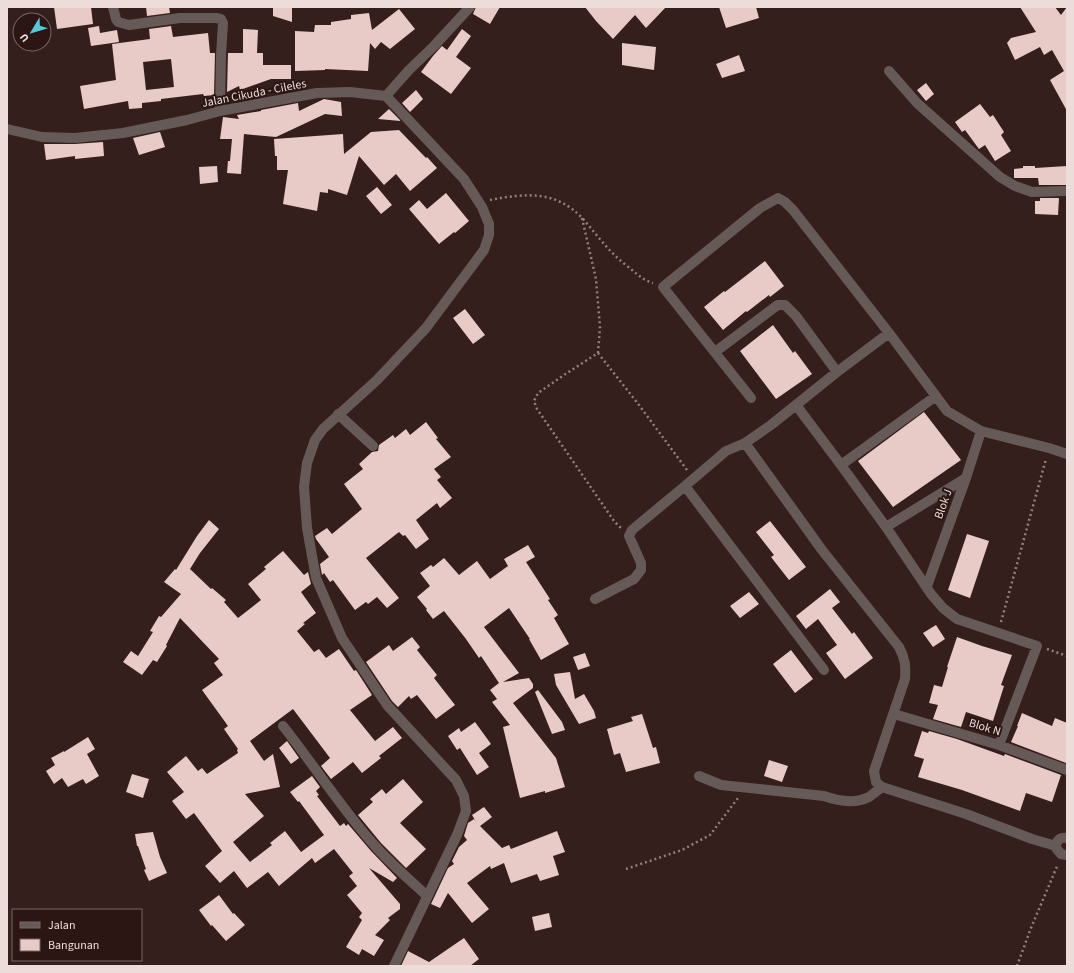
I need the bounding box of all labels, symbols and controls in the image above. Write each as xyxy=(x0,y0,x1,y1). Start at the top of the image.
north arrow xyxy=(12,12,52,52)
text: U xyxy=(16,30,33,45)
street label: Jalan Cikuda - Cileles xyxy=(200,75,308,112)
street label: Blok J xyxy=(930,487,957,522)
street label: Blok N xyxy=(967,715,1003,740)
legend xyxy=(12,909,142,961)
text: Jalan xyxy=(48,917,75,934)
text: Bangunan xyxy=(48,937,99,954)

